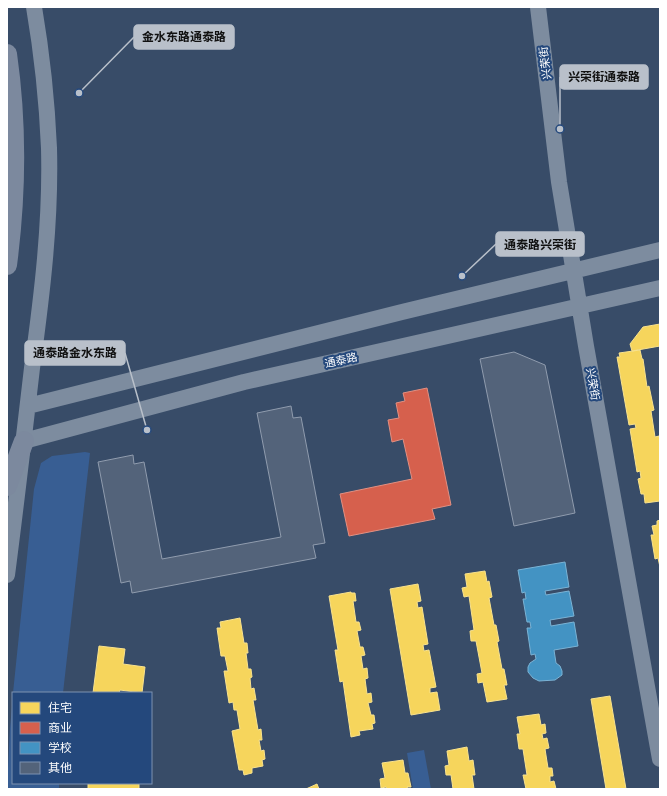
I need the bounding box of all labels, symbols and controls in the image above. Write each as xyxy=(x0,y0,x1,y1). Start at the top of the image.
callout: 金水东路通泰路 xyxy=(134,25,234,49)
text: 金水东路通泰路 xyxy=(142,30,226,44)
street label: 兴荣街 xyxy=(537,46,554,80)
callout: 兴荣街通泰路 xyxy=(560,65,648,89)
text: 兴荣街通泰路 xyxy=(568,70,640,84)
callout: 通泰路兴荣街 xyxy=(496,232,584,256)
text: 通泰路兴荣街 xyxy=(504,238,576,252)
callout: 通泰路金水东路 xyxy=(25,341,125,365)
text: 通泰路金水东路 xyxy=(33,346,117,360)
street label: 通泰路 xyxy=(324,350,359,371)
street label: 兴荣街 xyxy=(583,367,602,401)
legend xyxy=(12,692,152,784)
text: 住宅 xyxy=(48,701,72,715)
text: 商业 xyxy=(48,721,72,735)
text: 学校 xyxy=(48,741,72,755)
text: 其他 xyxy=(48,761,72,775)

